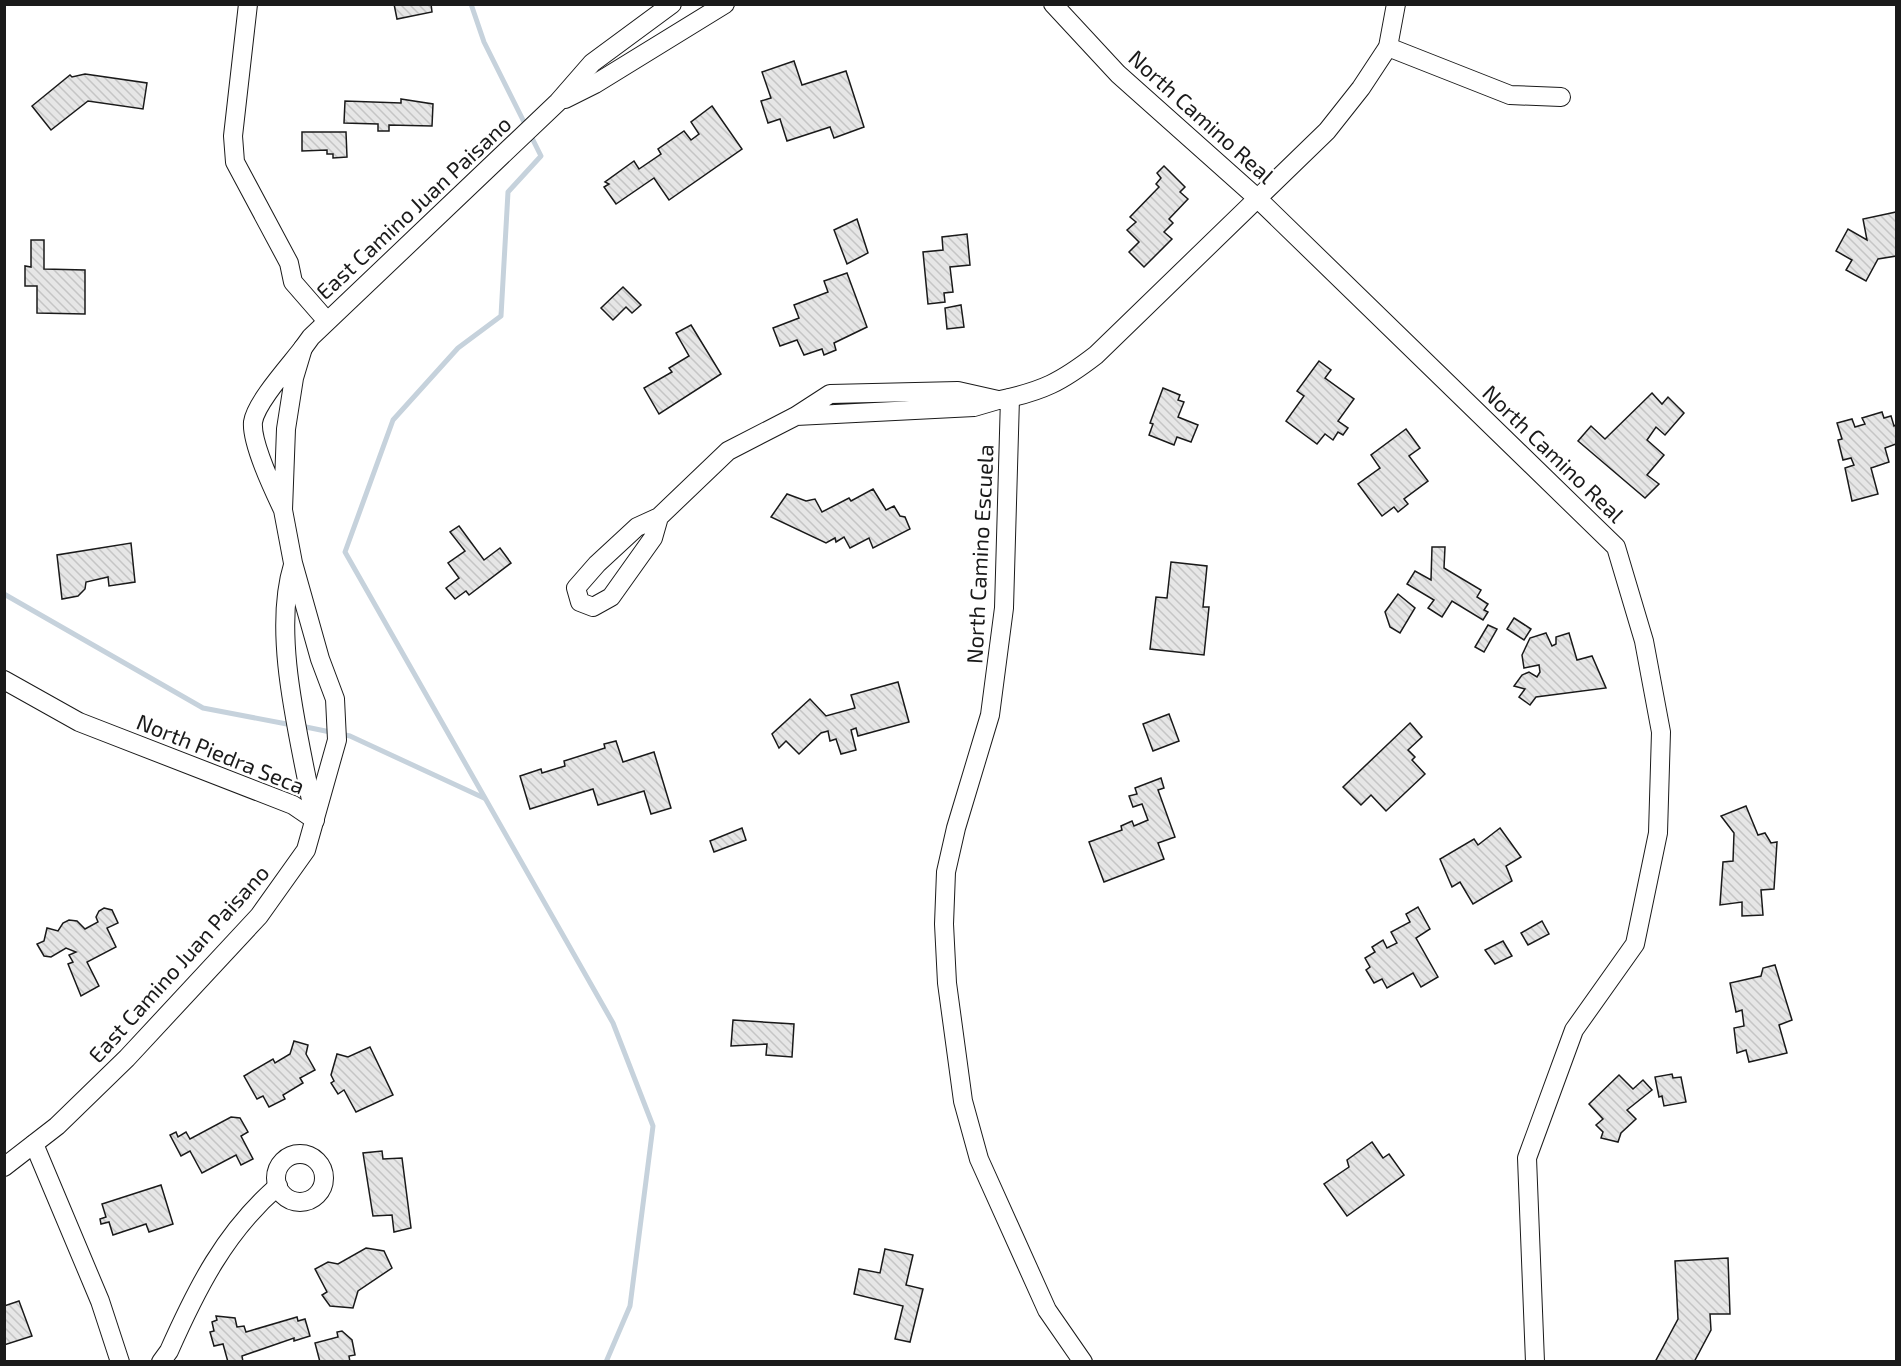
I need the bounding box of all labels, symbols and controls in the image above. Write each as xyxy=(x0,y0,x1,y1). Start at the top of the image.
street label: North Camino Real xyxy=(1124,44,1280,188)
street label: East Camino Juan Paisano xyxy=(310,110,516,304)
street label: North Camino Real xyxy=(1478,379,1630,527)
street label: North Camino Escuela xyxy=(960,444,998,664)
street label: North Piedra Seca xyxy=(133,708,309,798)
street label: East Camino Juan Paisano xyxy=(82,859,274,1067)

